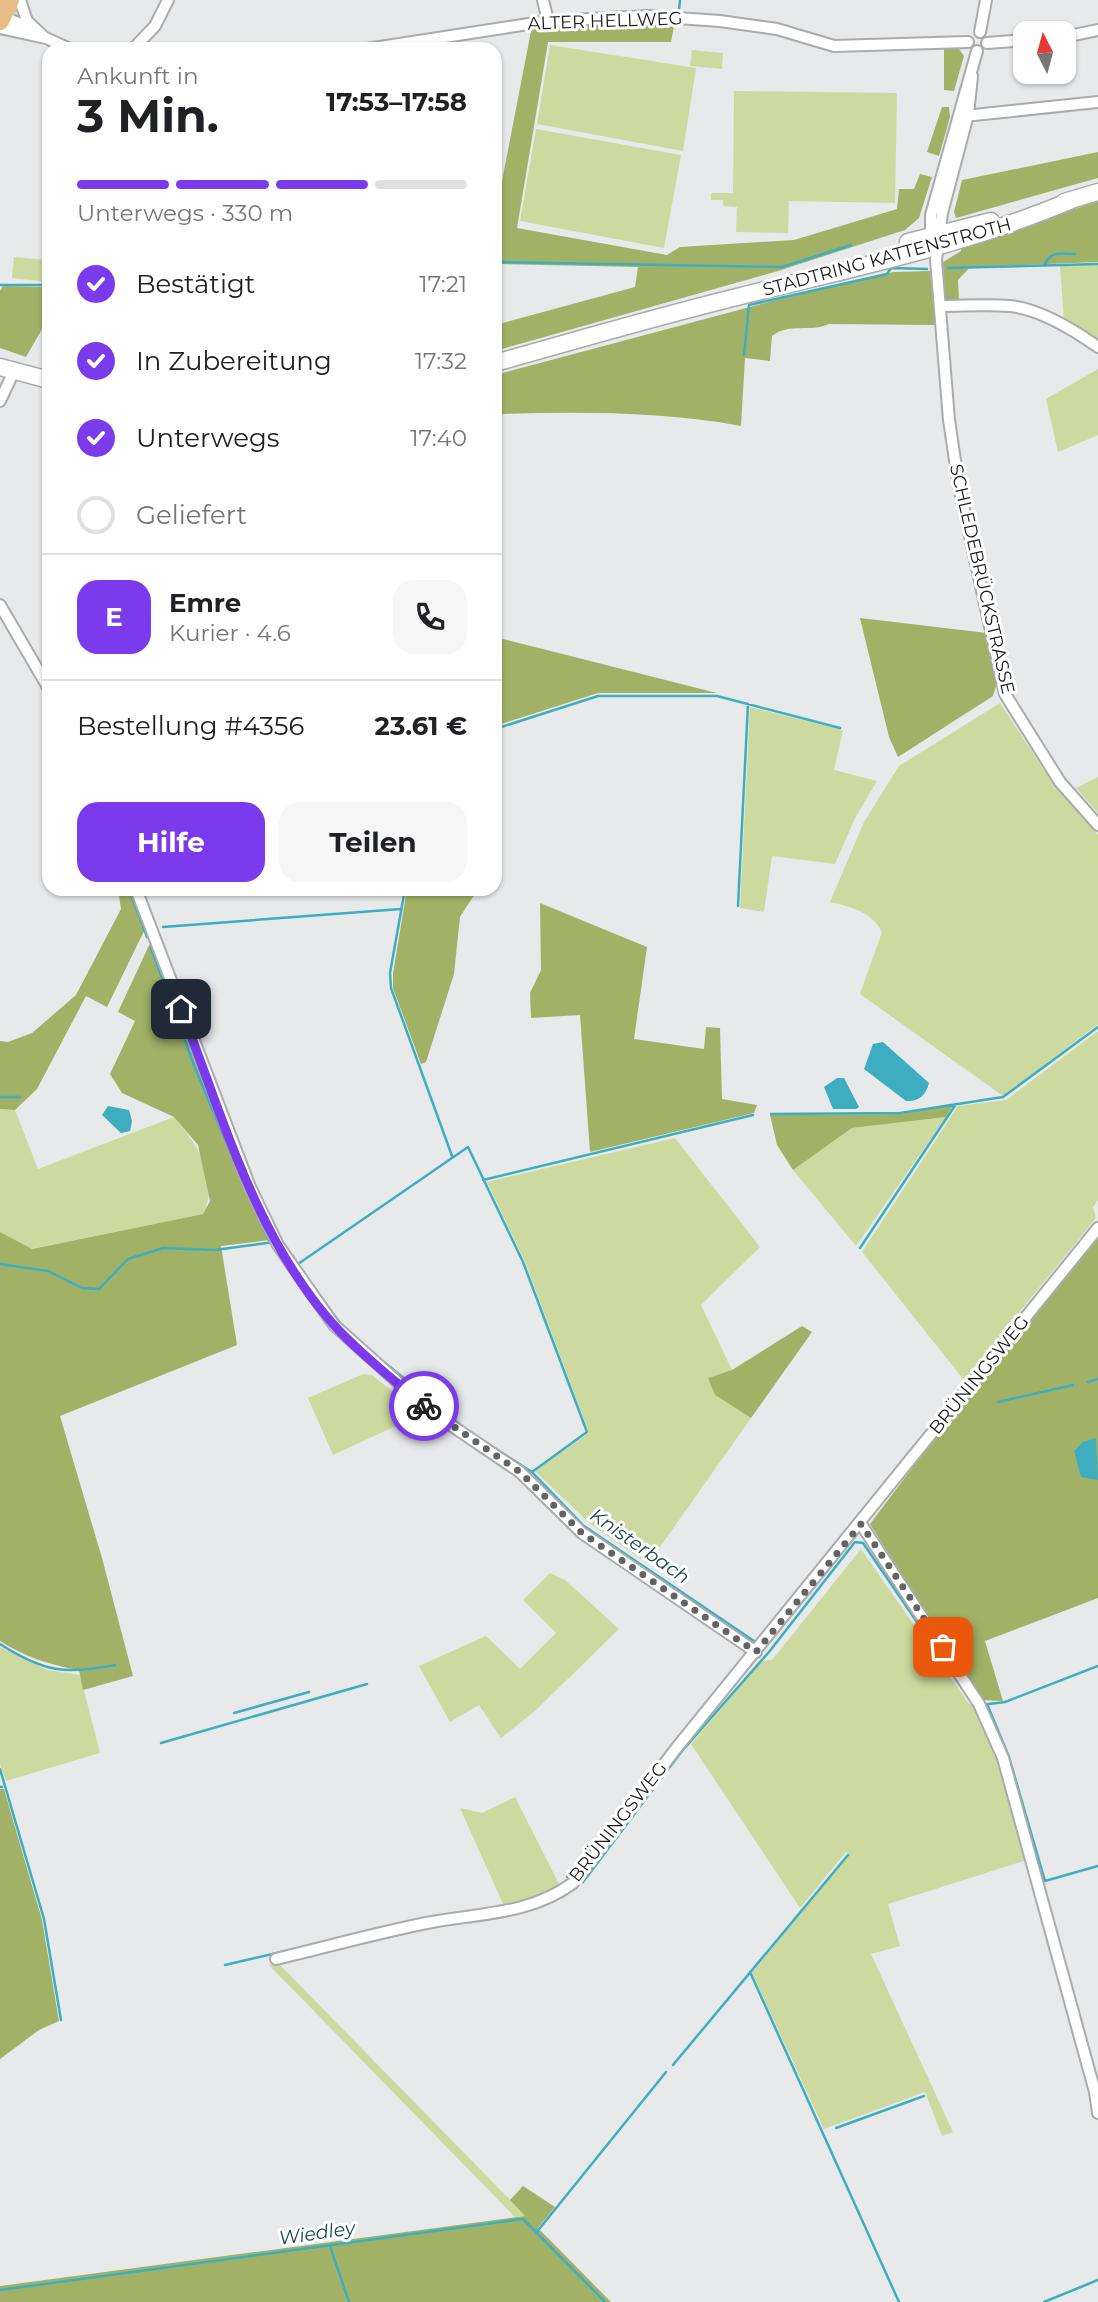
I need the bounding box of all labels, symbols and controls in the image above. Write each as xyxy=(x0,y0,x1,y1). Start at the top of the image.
street label: ALTER HELLWEG xyxy=(527,7,683,35)
north arrow xyxy=(1013,21,1076,84)
map controls xyxy=(1013,21,1076,84)
text: Ankunft in xyxy=(77,62,198,90)
text: 17:53–17:58 xyxy=(326,86,467,118)
text: 3 Min. xyxy=(77,87,219,144)
text: Unterwegs · 330 m xyxy=(77,199,293,227)
street label: STADTRING KATTENSTROTH xyxy=(760,213,1014,301)
icon: check xyxy=(77,265,115,303)
text: Bestätigt xyxy=(136,268,255,300)
text: 17:21 xyxy=(419,270,467,298)
icon: check xyxy=(77,342,115,380)
text: In Zubereitung xyxy=(136,345,332,377)
text: 17:32 xyxy=(415,347,467,375)
icon: check xyxy=(77,419,115,457)
text: Unterwegs xyxy=(136,422,279,454)
text: 17:40 xyxy=(410,424,467,452)
street label: SCHLEDEBRÜCKSTRASSE xyxy=(945,462,1019,696)
text: Geliefert xyxy=(136,499,247,531)
button: phone xyxy=(393,580,467,654)
text: Emre xyxy=(169,587,241,619)
text: E xyxy=(105,601,123,633)
text: Kurier · 4.6 xyxy=(169,619,291,647)
text: Bestellung #4356 xyxy=(77,710,304,742)
text: 23.61 € xyxy=(375,710,467,742)
button: Hilfe xyxy=(77,802,265,882)
button: Teilen xyxy=(279,802,467,882)
pin xyxy=(151,979,211,1039)
icon: home xyxy=(162,990,200,1028)
street label: BRÜNINGSWEG xyxy=(924,1311,1034,1439)
courier xyxy=(389,1371,459,1441)
icon: bike xyxy=(405,1387,443,1425)
water label: Knisterbach xyxy=(586,1503,694,1589)
pin xyxy=(913,1617,973,1677)
icon: bag xyxy=(924,1628,962,1666)
street label: BRÜNINGSWEG xyxy=(564,1758,672,1886)
water label: Wiedley xyxy=(277,2216,358,2250)

